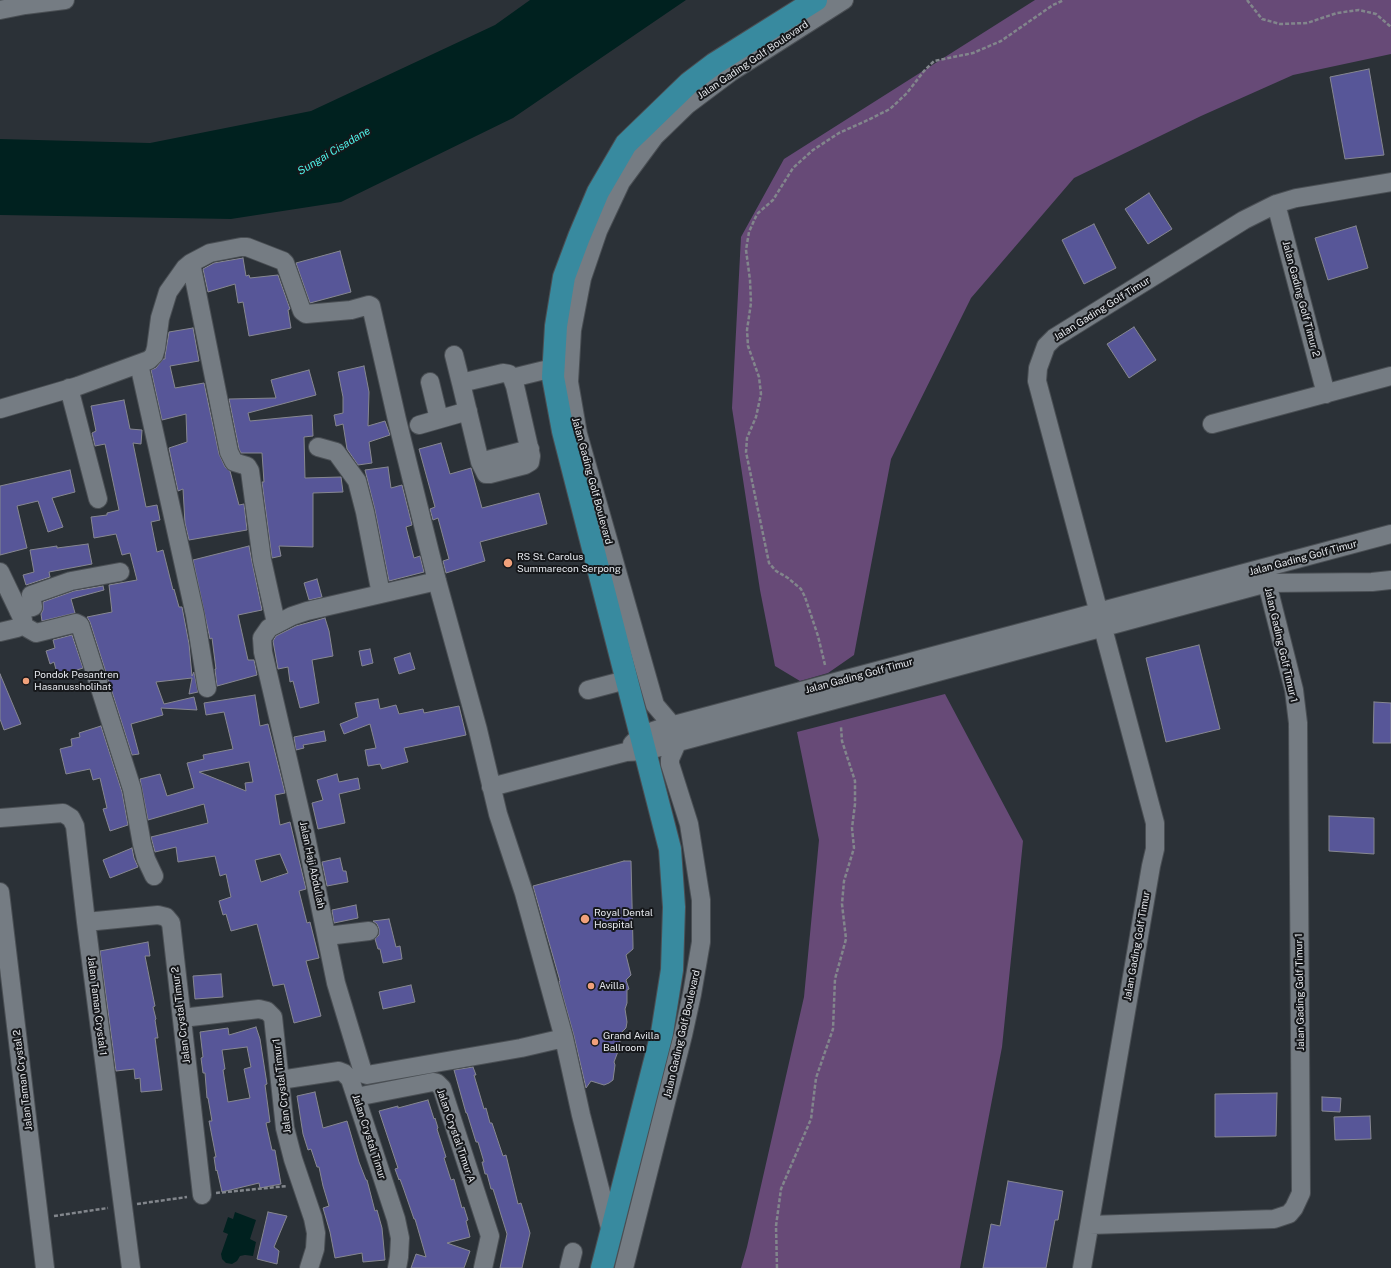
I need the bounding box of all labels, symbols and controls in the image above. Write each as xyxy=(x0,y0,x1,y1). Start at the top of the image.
street label: Jalan Gading Golf Boulevard xyxy=(695,18,811,102)
water label: Sungai Cisadane xyxy=(295,124,373,178)
street label: Jalan Gading Golf Timur 2 xyxy=(1280,240,1322,358)
street label: Jalan Gading Golf Timur xyxy=(1052,274,1152,344)
street label: Jalan Gading Golf Boulevard xyxy=(569,416,615,546)
street label: Jalan Gading Golf Timur xyxy=(1248,538,1358,578)
place label: RS St. Carolus Summarecon Serpong xyxy=(517,551,621,574)
marker: RS St. Carolus Summarecon Serpong xyxy=(502,557,514,569)
street label: Jalan Gading Golf Timur 1 xyxy=(1262,586,1300,704)
street label: Jalan Gading Golf Timur xyxy=(804,656,914,696)
place label: Pondok Pesantren Hasanussholihat xyxy=(34,669,119,692)
marker: Pondok Pesantren Hasanussholihat xyxy=(21,676,31,686)
street label: Jalan Haji Abdullah xyxy=(297,820,327,910)
street label: Jalan Gading Golf Timur xyxy=(1121,890,1153,1002)
place label: Royal Dental Hospital xyxy=(594,907,653,930)
marker: Royal Dental Hospital xyxy=(579,913,591,925)
street label: Jalan Gading Golf Timur 1 xyxy=(1293,933,1307,1051)
street label: Jalan Taman Crystal 1 xyxy=(85,956,109,1056)
street label: Jalan Crystal Timur 2 xyxy=(169,966,193,1064)
street label: Jalan Gading Golf Boulevard xyxy=(661,969,703,1099)
place label: Avilla xyxy=(599,980,624,992)
marker: Avilla xyxy=(586,981,596,991)
street label: Jalan Taman Crystal 2 xyxy=(11,1029,35,1131)
place label: Grand Avilla Ballroom xyxy=(603,1030,659,1054)
marker: Grand Avilla Ballroom xyxy=(590,1037,600,1047)
street label: Jalan Crystal Timur 1 xyxy=(270,1038,294,1134)
street label: Jalan Crystal Timur A xyxy=(434,1087,478,1185)
street label: Jalan Crystal Timur xyxy=(350,1093,388,1181)

